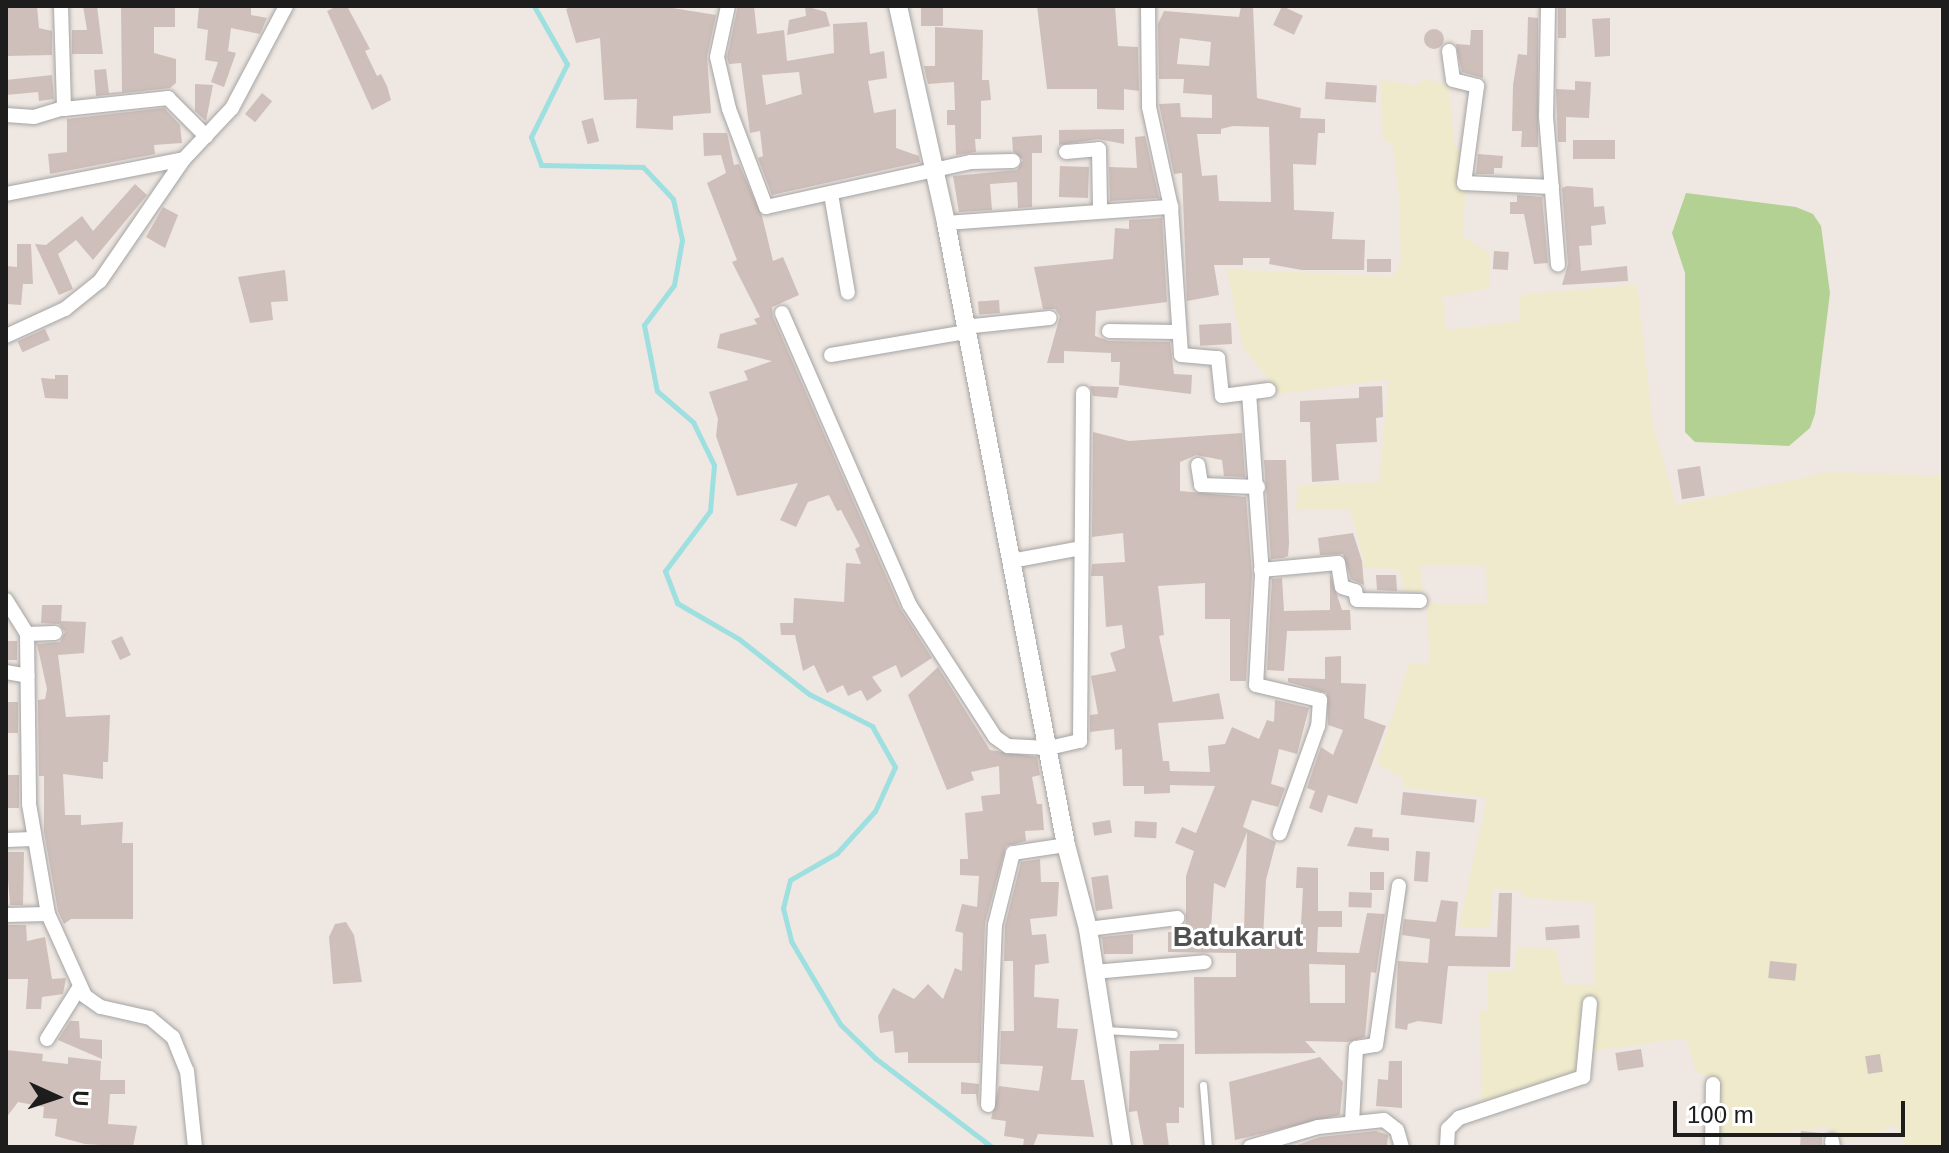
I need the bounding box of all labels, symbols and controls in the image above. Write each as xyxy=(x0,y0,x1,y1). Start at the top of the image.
district label: Batukarut xyxy=(1173,920,1303,954)
north arrow xyxy=(16,1057,96,1137)
scale bar xyxy=(1677,1085,1909,1135)
text: U xyxy=(68,1090,93,1107)
text: 100 m xyxy=(1687,1101,1754,1128)

